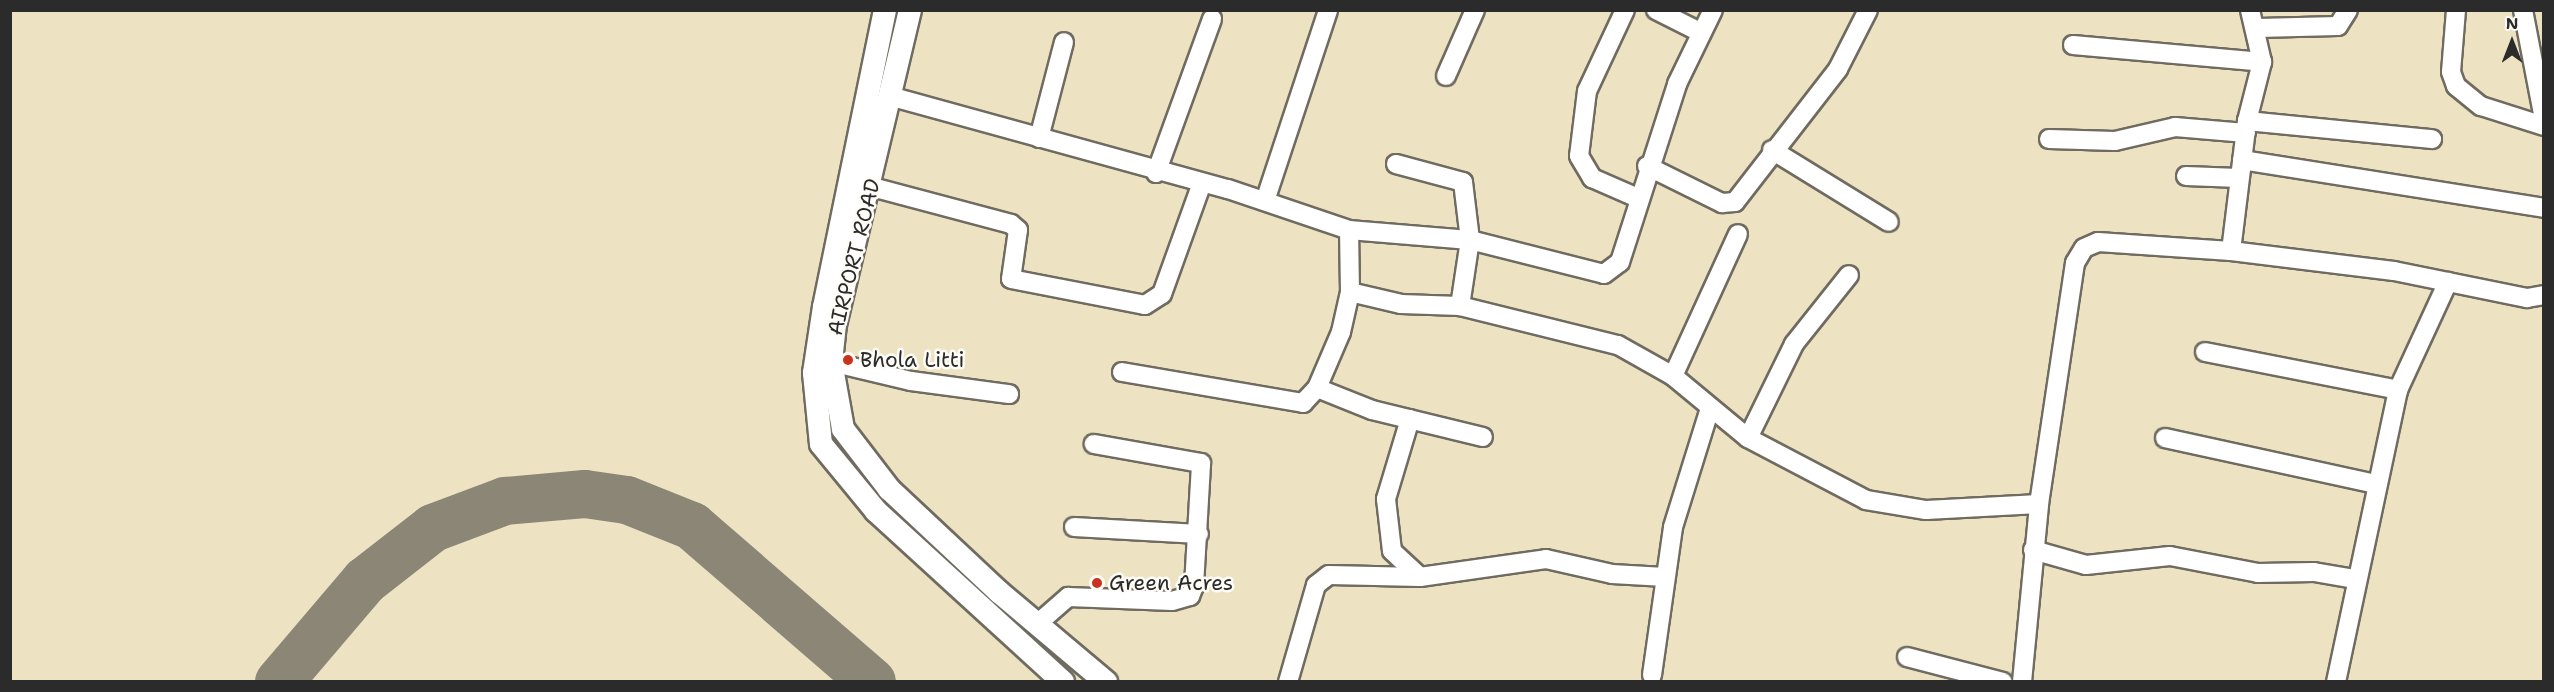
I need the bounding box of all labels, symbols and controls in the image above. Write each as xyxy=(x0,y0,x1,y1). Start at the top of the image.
north arrow xyxy=(2482,12,2542,72)
text: N xyxy=(2506,13,2518,34)
street label: AIRPORT ROAD xyxy=(822,176,886,338)
place label: Bhola Litti xyxy=(860,347,964,373)
marker: Bhola Litti xyxy=(841,353,855,367)
place label: Green Acres xyxy=(1109,570,1233,596)
marker: Green Acres xyxy=(1090,576,1104,590)

